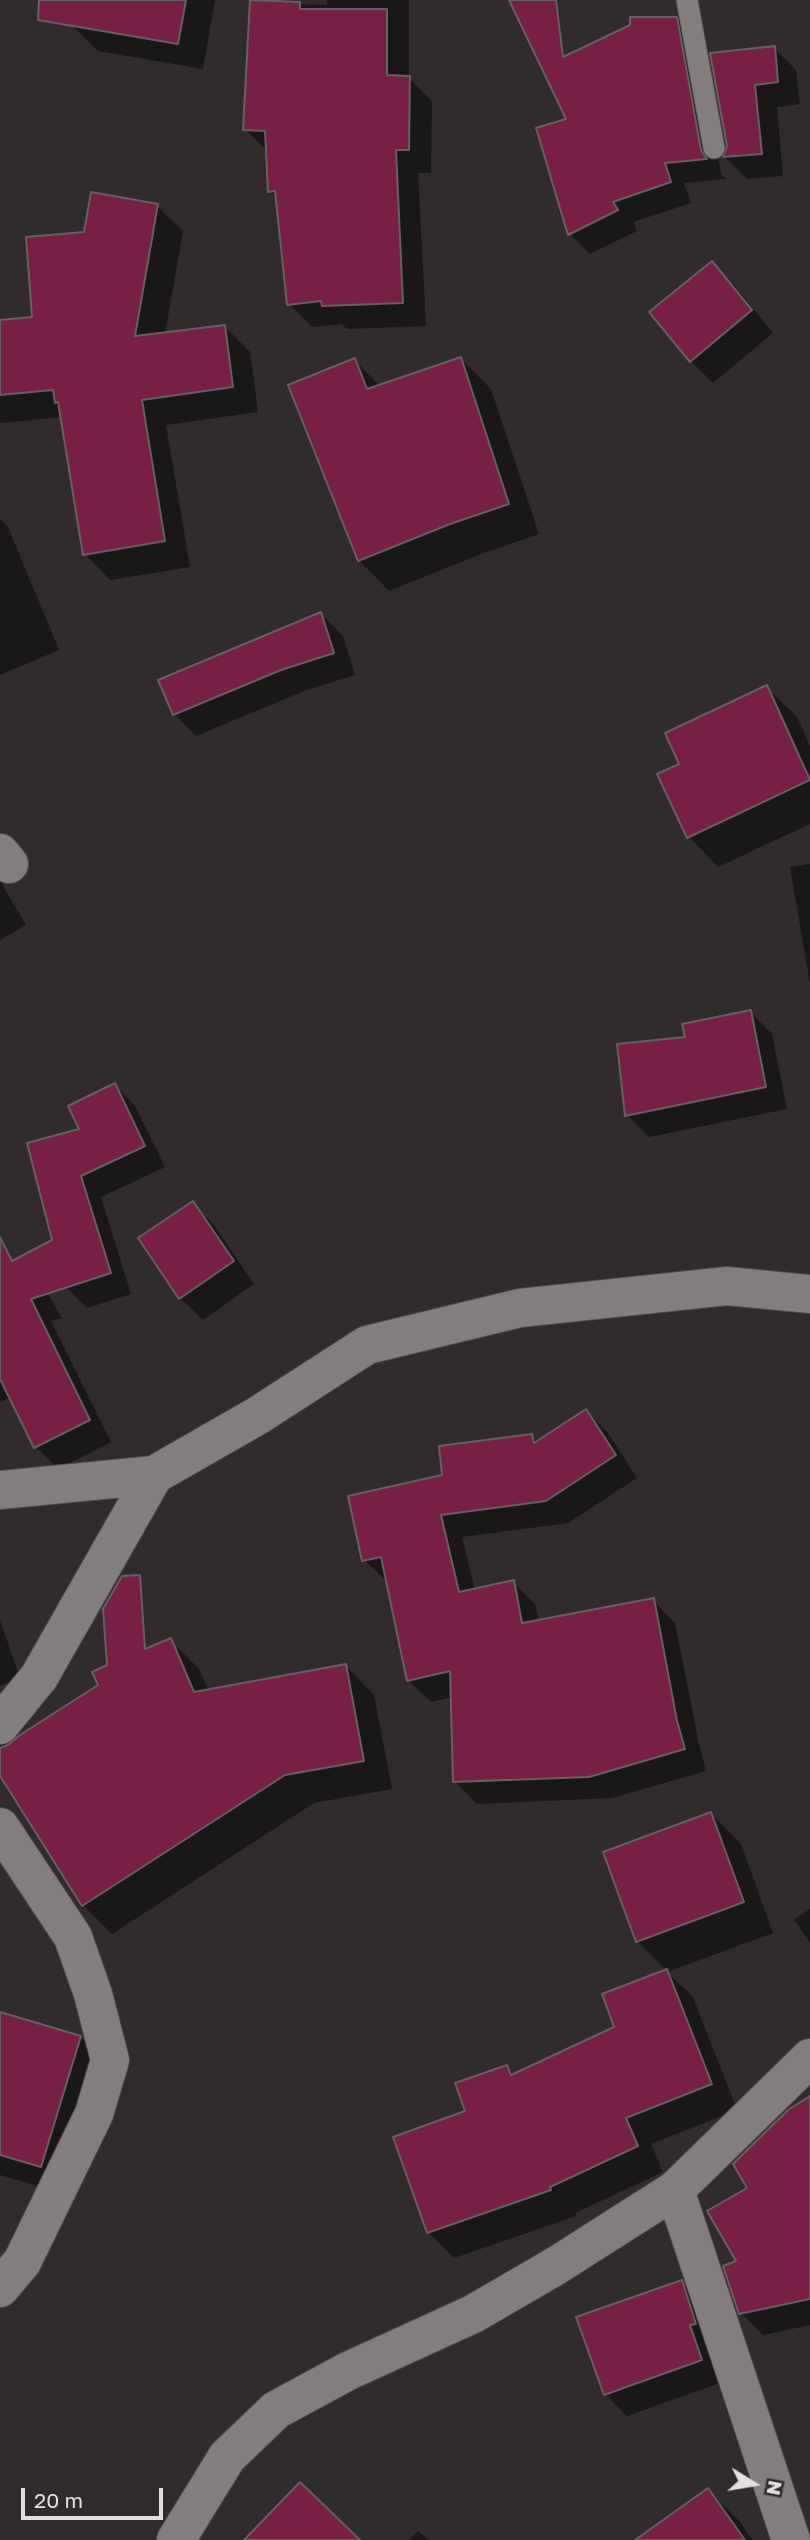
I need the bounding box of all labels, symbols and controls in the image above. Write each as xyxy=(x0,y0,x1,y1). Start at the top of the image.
north arrow xyxy=(719,2449,789,2519)
scale bar xyxy=(24,2474,166,2518)
text: N xyxy=(762,2479,788,2497)
text: 20 m xyxy=(34,2487,83,2513)

